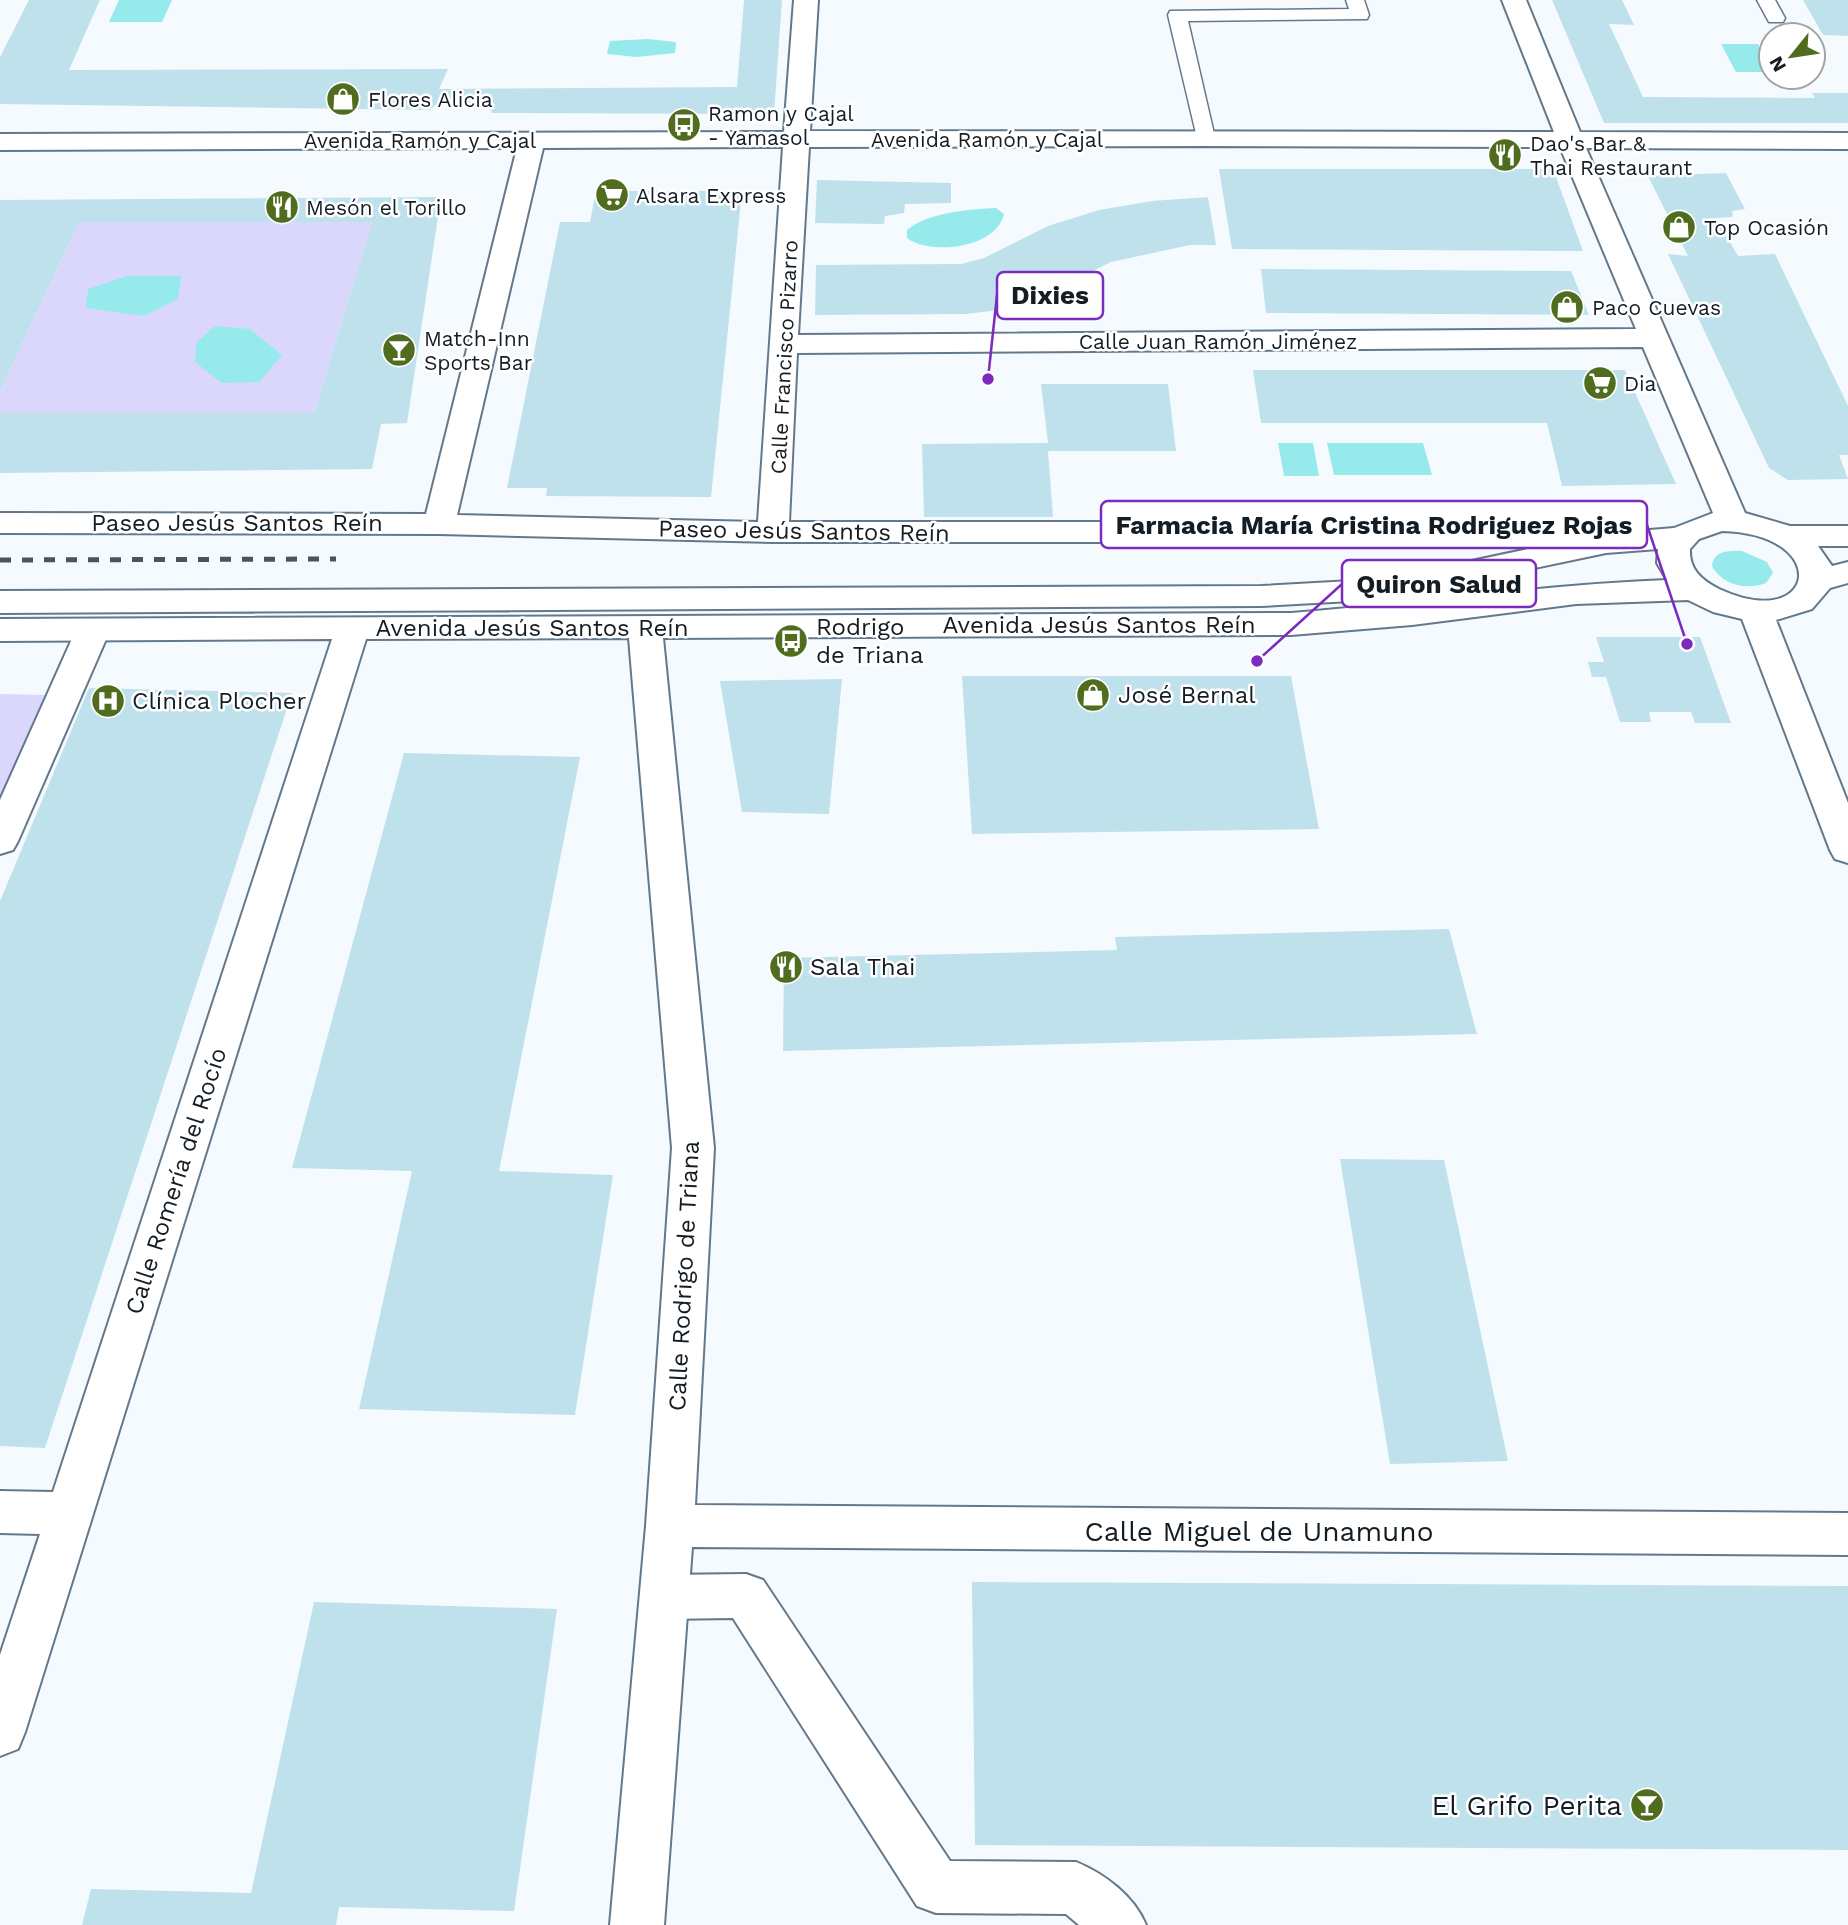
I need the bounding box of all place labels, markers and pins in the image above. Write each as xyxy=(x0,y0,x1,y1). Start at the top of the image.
shop icon: Flores Alicia xyxy=(324,80,362,118)
place label: Flores Alicia xyxy=(368,87,493,112)
place label: Ramon y Cajal - Yamasol xyxy=(708,101,854,150)
bus stop icon: Ramon y Cajal - Yamasol xyxy=(665,106,703,144)
place label: Dao's Bar & Thai Restaurant xyxy=(1530,131,1692,180)
restaurant icon: Dao's Bar & Thai Restaurant xyxy=(1486,136,1524,174)
supermarket icon: Alsara Express xyxy=(593,176,631,214)
place label: Alsara Express xyxy=(636,183,786,208)
restaurant icon: Mesón el Torillo xyxy=(263,188,301,226)
place label: Mesón el Torillo xyxy=(306,195,467,220)
shop icon: Top Ocasión xyxy=(1660,208,1698,246)
place label: Top Ocasión xyxy=(1704,215,1829,240)
callout: Dixies xyxy=(997,272,1103,319)
shop icon: Paco Cuevas xyxy=(1548,288,1586,326)
place label: Paco Cuevas xyxy=(1592,295,1721,320)
place label: Match-Inn Sports Bar xyxy=(424,326,533,375)
bar icon: Match-Inn Sports Bar xyxy=(380,331,418,369)
supermarket icon: Dia xyxy=(1581,364,1619,402)
place label: Dia xyxy=(1624,371,1657,396)
callout: Farmacia María Cristina Rodriguez Rojas xyxy=(1101,501,1647,548)
callout: Quiron Salud xyxy=(1342,560,1536,607)
place label: Rodrigo de Triana xyxy=(816,613,923,669)
bus stop icon: Rodrigo de Triana xyxy=(772,622,810,660)
shop icon: José Bernal xyxy=(1074,676,1112,714)
place label: José Bernal xyxy=(1118,681,1256,709)
hospital icon: Clínica Plocher xyxy=(89,682,127,720)
place label: Clínica Plocher xyxy=(132,687,307,715)
restaurant icon: Sala Thai xyxy=(767,948,805,986)
place label: Sala Thai xyxy=(810,953,915,981)
bar icon: El Grifo Perita xyxy=(1628,1786,1666,1824)
place label: El Grifo Perita xyxy=(1431,1789,1622,1822)

